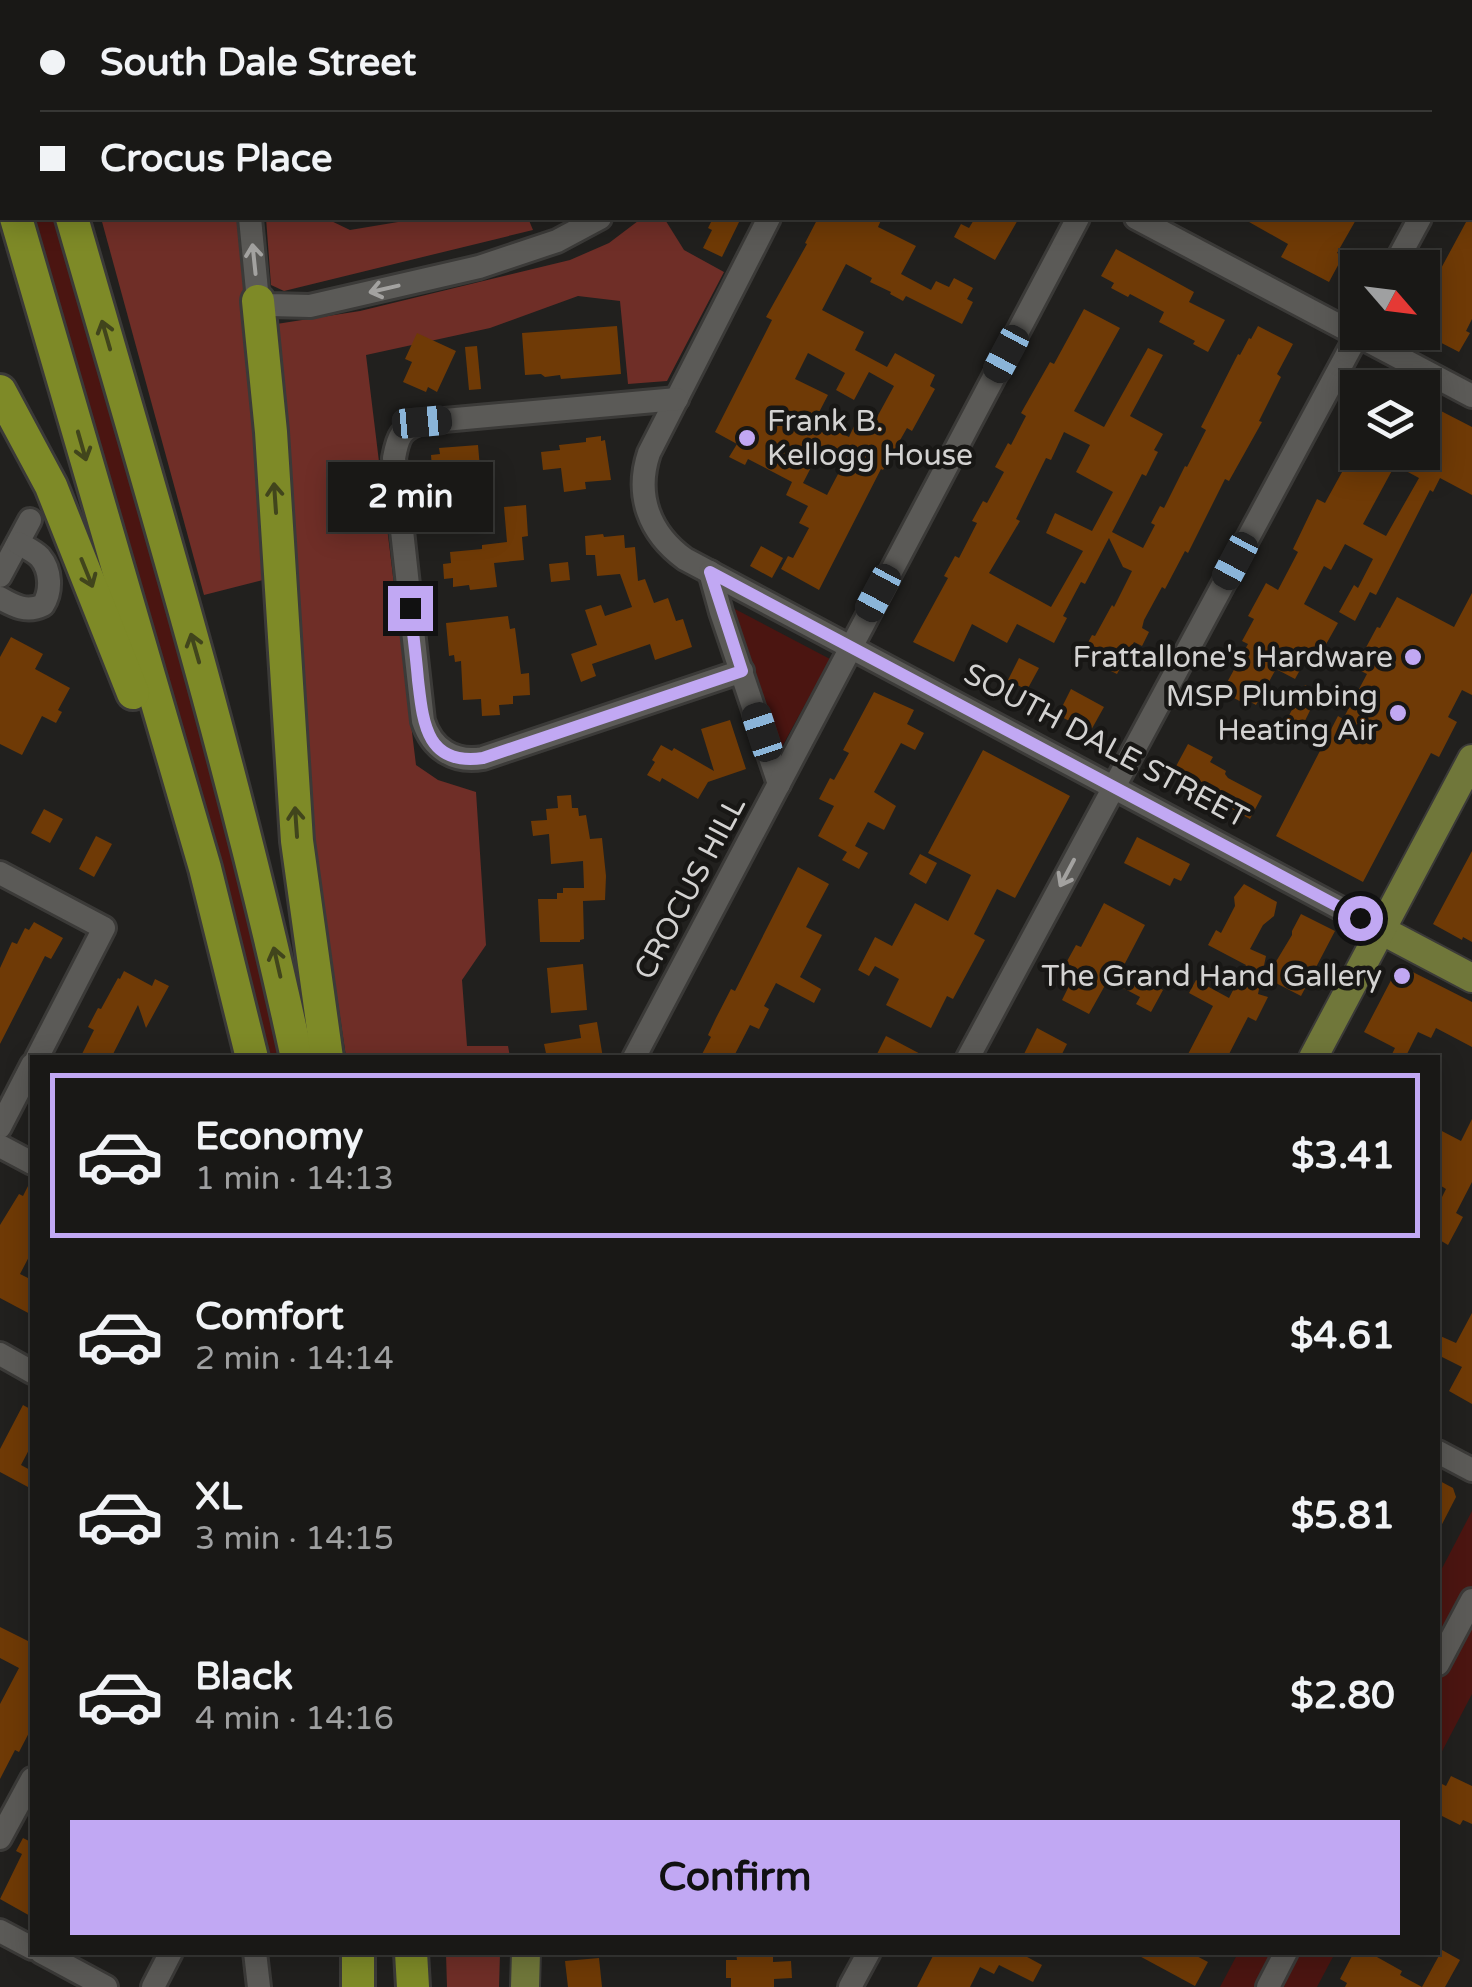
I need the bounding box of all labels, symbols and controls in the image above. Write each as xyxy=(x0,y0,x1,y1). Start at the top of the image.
text: South Dale Street xyxy=(100,40,416,86)
text: Crocus Place xyxy=(100,136,333,182)
one-way arrow xyxy=(244,244,263,276)
north arrow xyxy=(1340,250,1440,350)
map controls xyxy=(1340,250,1440,470)
one-way arrow xyxy=(369,281,401,299)
one-way arrow xyxy=(96,320,114,351)
car xyxy=(979,320,1033,388)
button: layers xyxy=(1340,370,1440,470)
place label: Frank B. Kellogg House xyxy=(767,403,973,474)
car xyxy=(391,404,453,440)
marker: Frank B. Kellogg House xyxy=(736,427,758,449)
one-way arrow xyxy=(74,429,92,461)
callout: 2 min xyxy=(328,463,492,533)
text: 2 min xyxy=(368,478,453,516)
one-way arrow xyxy=(265,482,284,514)
car xyxy=(1208,527,1262,595)
one-way arrow xyxy=(80,557,98,588)
car xyxy=(851,559,905,627)
route end xyxy=(388,586,433,631)
one-way arrow xyxy=(185,633,203,664)
place label: Frattallone's Hardware xyxy=(1073,639,1393,676)
marker: Frattallone's Hardware xyxy=(1402,646,1424,668)
street label: SOUTH DALE STREET xyxy=(958,655,1254,837)
place label: MSP Plumbing Heating Air xyxy=(1166,678,1378,749)
car xyxy=(738,699,786,765)
marker: MSP Plumbing Heating Air xyxy=(1387,702,1409,724)
street label: CROCUS HILL xyxy=(626,790,754,986)
one-way arrow xyxy=(286,807,305,839)
one-way arrow xyxy=(1057,857,1076,887)
route start xyxy=(1338,896,1383,941)
one-way arrow xyxy=(266,947,285,979)
place label: The Grand Hand Gallery xyxy=(1041,958,1382,995)
marker: The Grand Hand Gallery xyxy=(1391,965,1413,987)
icon: car xyxy=(75,1111,165,1201)
text: Economy xyxy=(195,1114,363,1160)
text: $3.41 xyxy=(1291,1133,1395,1179)
text: 1 min · 14:13 xyxy=(195,1160,394,1198)
icon: car xyxy=(75,1291,165,1381)
text: Comfort xyxy=(195,1294,344,1340)
text: $4.61 xyxy=(1290,1313,1395,1359)
text: 2 min · 14:14 xyxy=(195,1340,394,1378)
icon: car xyxy=(75,1471,165,1561)
text: XL xyxy=(195,1474,242,1520)
text: $5.81 xyxy=(1291,1493,1395,1539)
text: 3 min · 14:15 xyxy=(195,1520,394,1558)
icon: car xyxy=(75,1651,165,1741)
text: Black xyxy=(195,1654,293,1700)
text: $2.80 xyxy=(1290,1673,1395,1719)
text: 4 min · 14:16 xyxy=(195,1700,394,1738)
button: Confirm xyxy=(70,1820,1400,1935)

